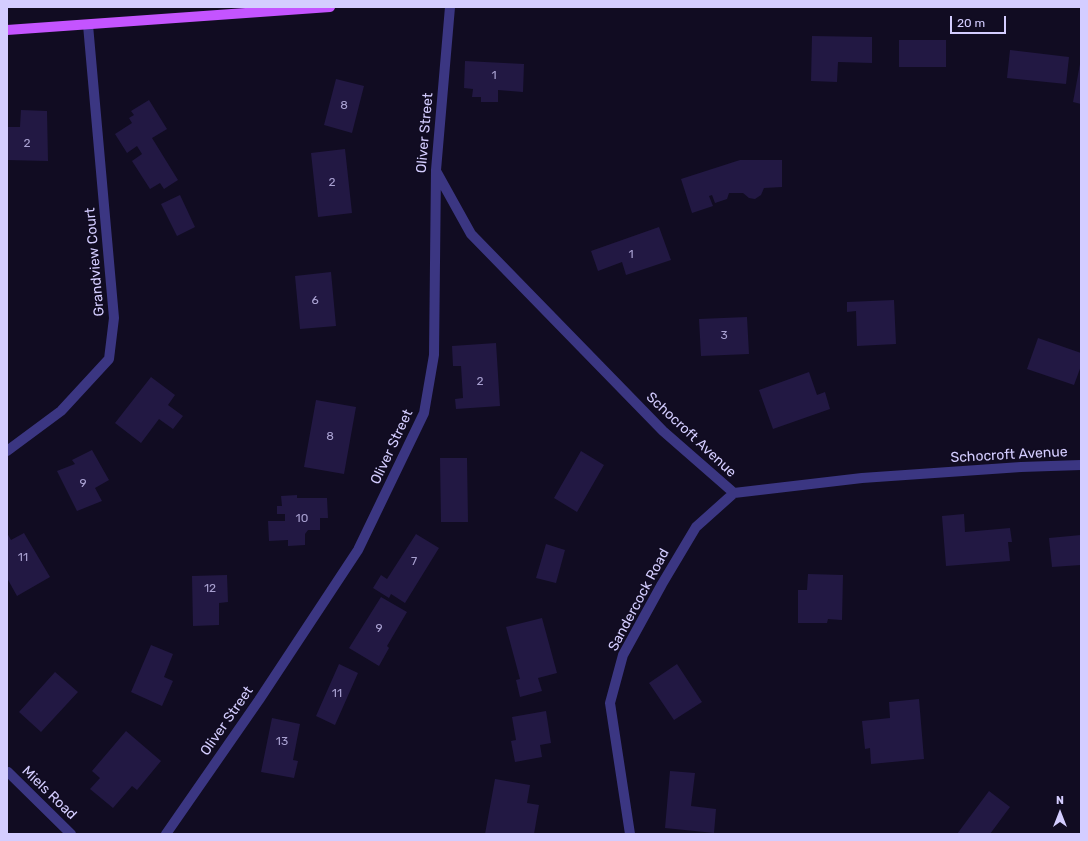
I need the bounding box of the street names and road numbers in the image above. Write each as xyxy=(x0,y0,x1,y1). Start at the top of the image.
street label: Oliver Street xyxy=(413,92,437,174)
street label: Grandview Court xyxy=(82,207,108,317)
street label: Schocroft Avenue xyxy=(642,389,740,481)
street label: Oliver Street xyxy=(367,407,417,487)
street label: Schocroft Avenue xyxy=(950,444,1068,466)
street label: Sandercock Road xyxy=(605,546,673,654)
street label: Oliver Street xyxy=(197,683,257,759)
street label: Miels Road xyxy=(18,763,80,823)

